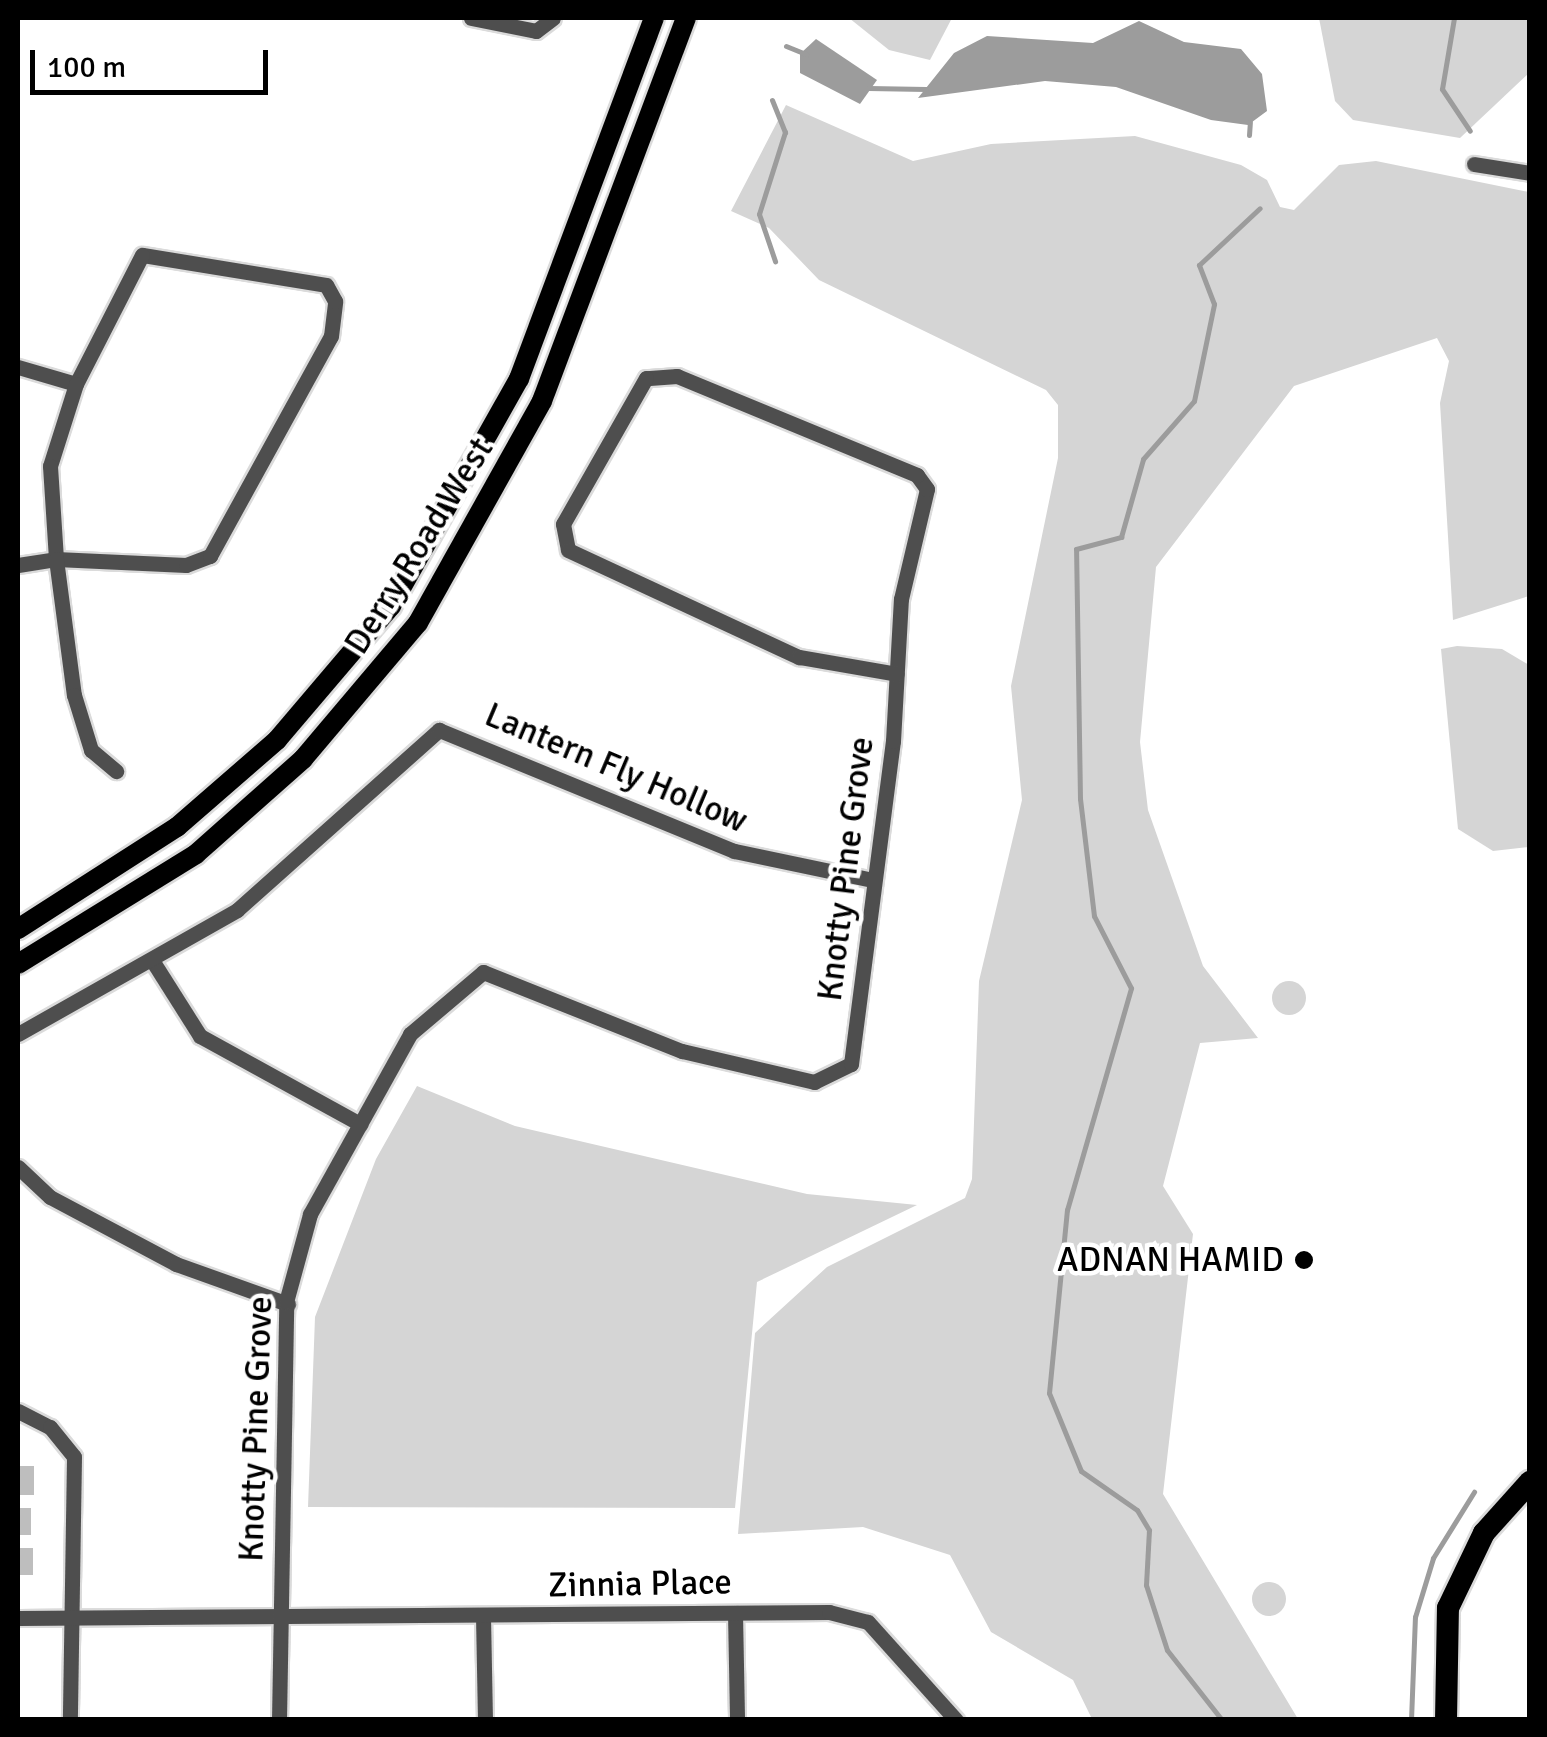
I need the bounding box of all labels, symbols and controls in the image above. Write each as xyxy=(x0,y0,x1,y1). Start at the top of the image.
scale bar xyxy=(35,30,272,92)
text: 100 m xyxy=(47,49,126,86)
street label: Derry Road West xyxy=(336,430,502,662)
street label: Lantern Fly Hollow xyxy=(479,694,753,842)
street label: Knotty Pine Grove xyxy=(809,735,883,1003)
place label: ADNAN HAMID xyxy=(1057,1239,1284,1281)
marker: ADNAN HAMID xyxy=(1293,1249,1315,1271)
street label: Knotty Pine Grove xyxy=(230,1295,282,1563)
street label: Zinnia Place xyxy=(548,1561,732,1607)

